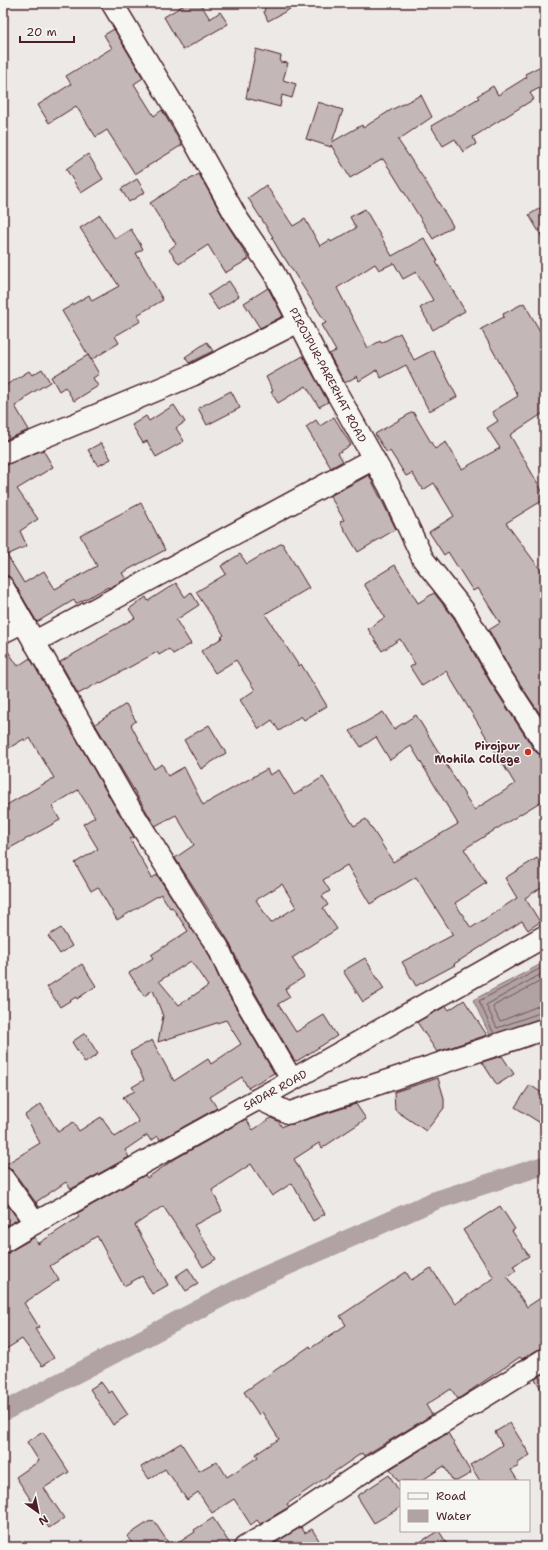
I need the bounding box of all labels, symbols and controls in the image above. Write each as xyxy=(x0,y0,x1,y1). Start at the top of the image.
scale bar xyxy=(20,18,74,44)
text: 20 m xyxy=(26,24,57,40)
street label: PIROJPUR-PARERHAT ROAD xyxy=(286,305,370,445)
place label: Pirojpur Mohila College xyxy=(434,739,520,767)
marker: Pirojpur Mohila College xyxy=(523,747,533,757)
street label: SADAR ROAD xyxy=(241,1067,310,1114)
legend xyxy=(400,1480,530,1532)
text: Road xyxy=(436,1488,467,1504)
north arrow xyxy=(18,1492,58,1532)
text: Water xyxy=(436,1508,472,1524)
text: N xyxy=(35,1511,51,1529)

